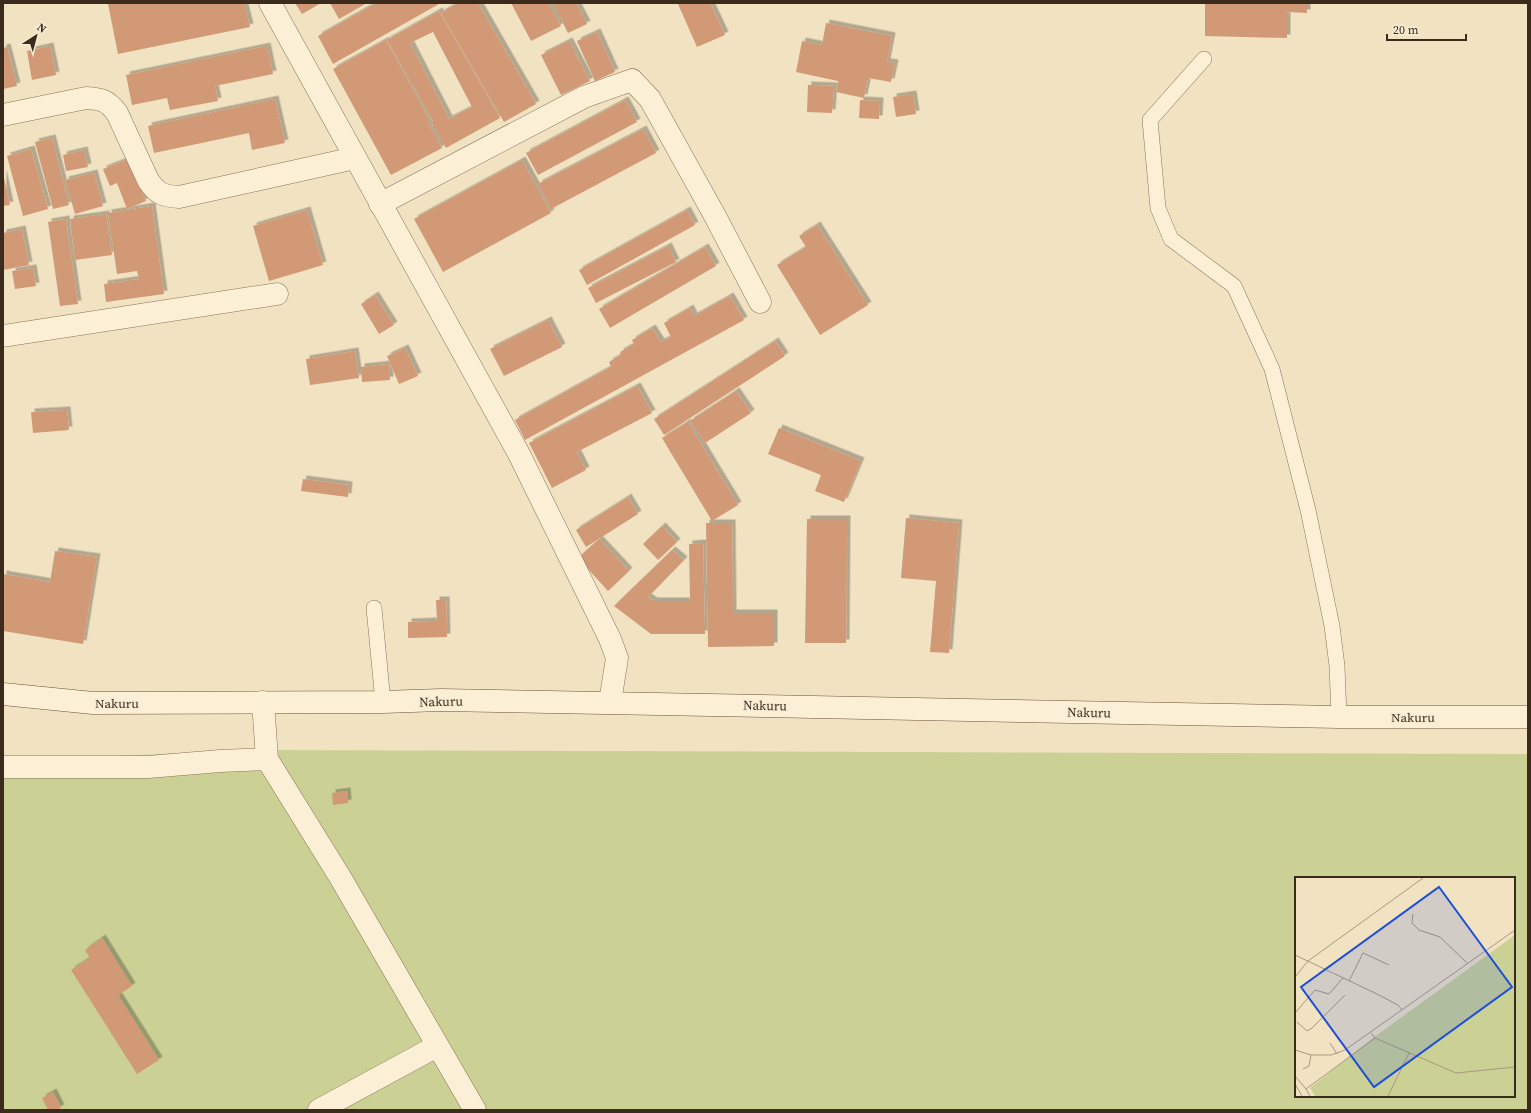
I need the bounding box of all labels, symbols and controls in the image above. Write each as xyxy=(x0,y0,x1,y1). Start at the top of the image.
north arrow xyxy=(16,16,56,56)
scale bar xyxy=(1387,16,1466,42)
text: N xyxy=(34,20,49,37)
text: 20 m xyxy=(1393,22,1419,38)
street label: Nakuru xyxy=(419,693,463,710)
street label: Nakuru xyxy=(95,695,139,712)
street label: Nakuru xyxy=(743,697,787,714)
street label: Nakuru xyxy=(1067,704,1111,721)
street label: Nakuru xyxy=(1391,709,1435,726)
inset map xyxy=(1295,877,1515,1097)

